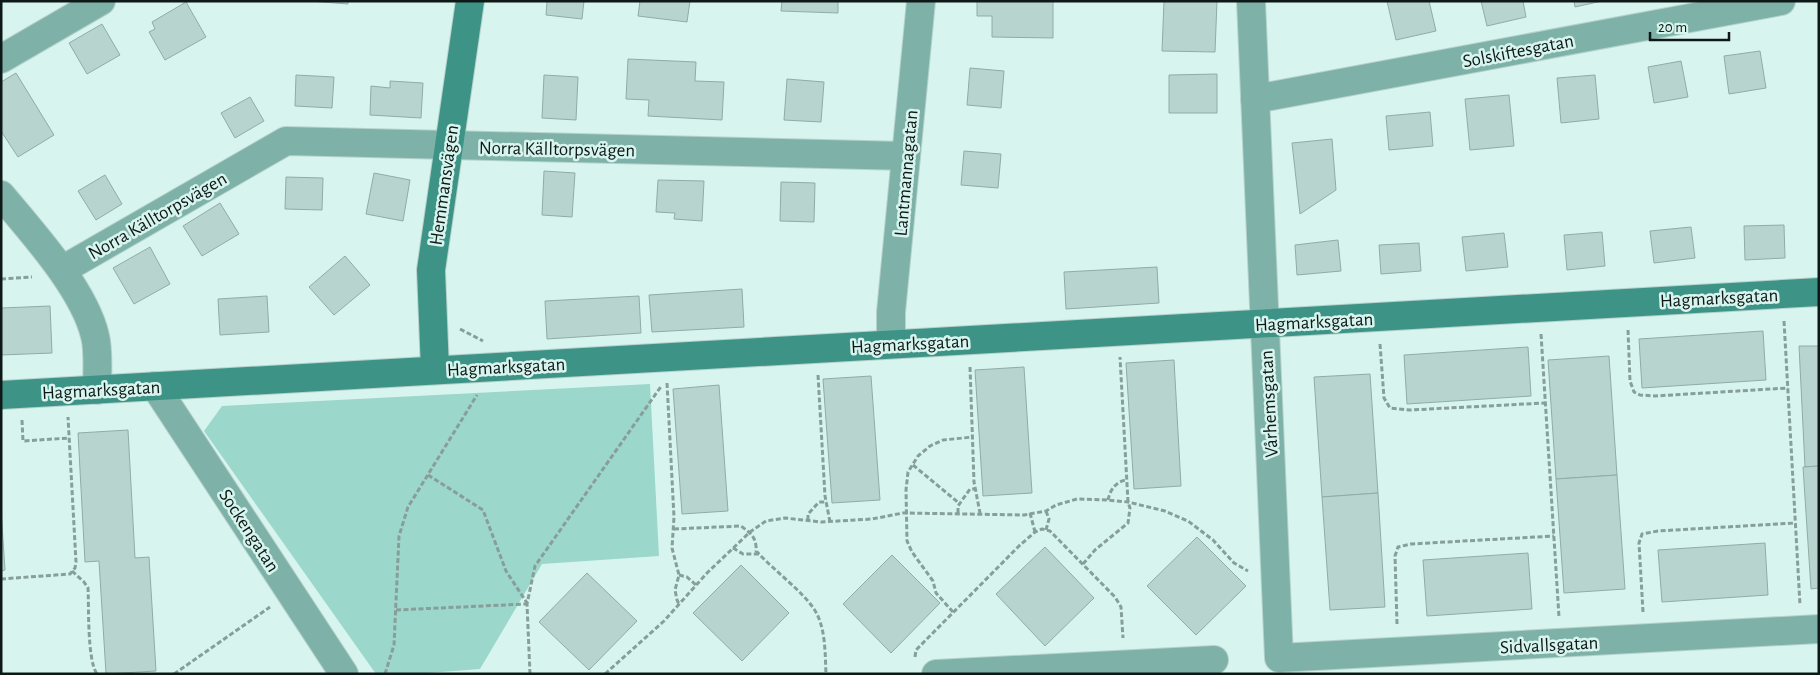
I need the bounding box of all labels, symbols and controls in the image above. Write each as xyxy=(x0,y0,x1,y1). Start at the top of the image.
scale bar xyxy=(1650,10,1729,42)
text: 20 m xyxy=(1658,20,1687,35)
street label: Solskiftesgatan xyxy=(1461,31,1575,72)
street label: Lantmannagatan xyxy=(892,109,921,237)
street label: Hemmansvägen xyxy=(427,124,462,247)
street label: Norra Källtorpsvägen xyxy=(479,139,635,160)
street label: Norra Källtorpsvägen xyxy=(85,169,230,264)
street label: Hagmarksgatan xyxy=(1659,286,1779,311)
street label: Hagmarksgatan xyxy=(1254,310,1374,335)
street label: Hagmarksgatan xyxy=(850,332,970,357)
street label: Vårhemsgatan xyxy=(1257,350,1282,458)
street label: Hagmarksgatan xyxy=(446,355,566,380)
street label: Hagmarksgatan xyxy=(41,378,161,403)
street label: Sockengatan xyxy=(215,486,282,576)
street label: Sidvallsgatan xyxy=(1499,633,1599,658)

